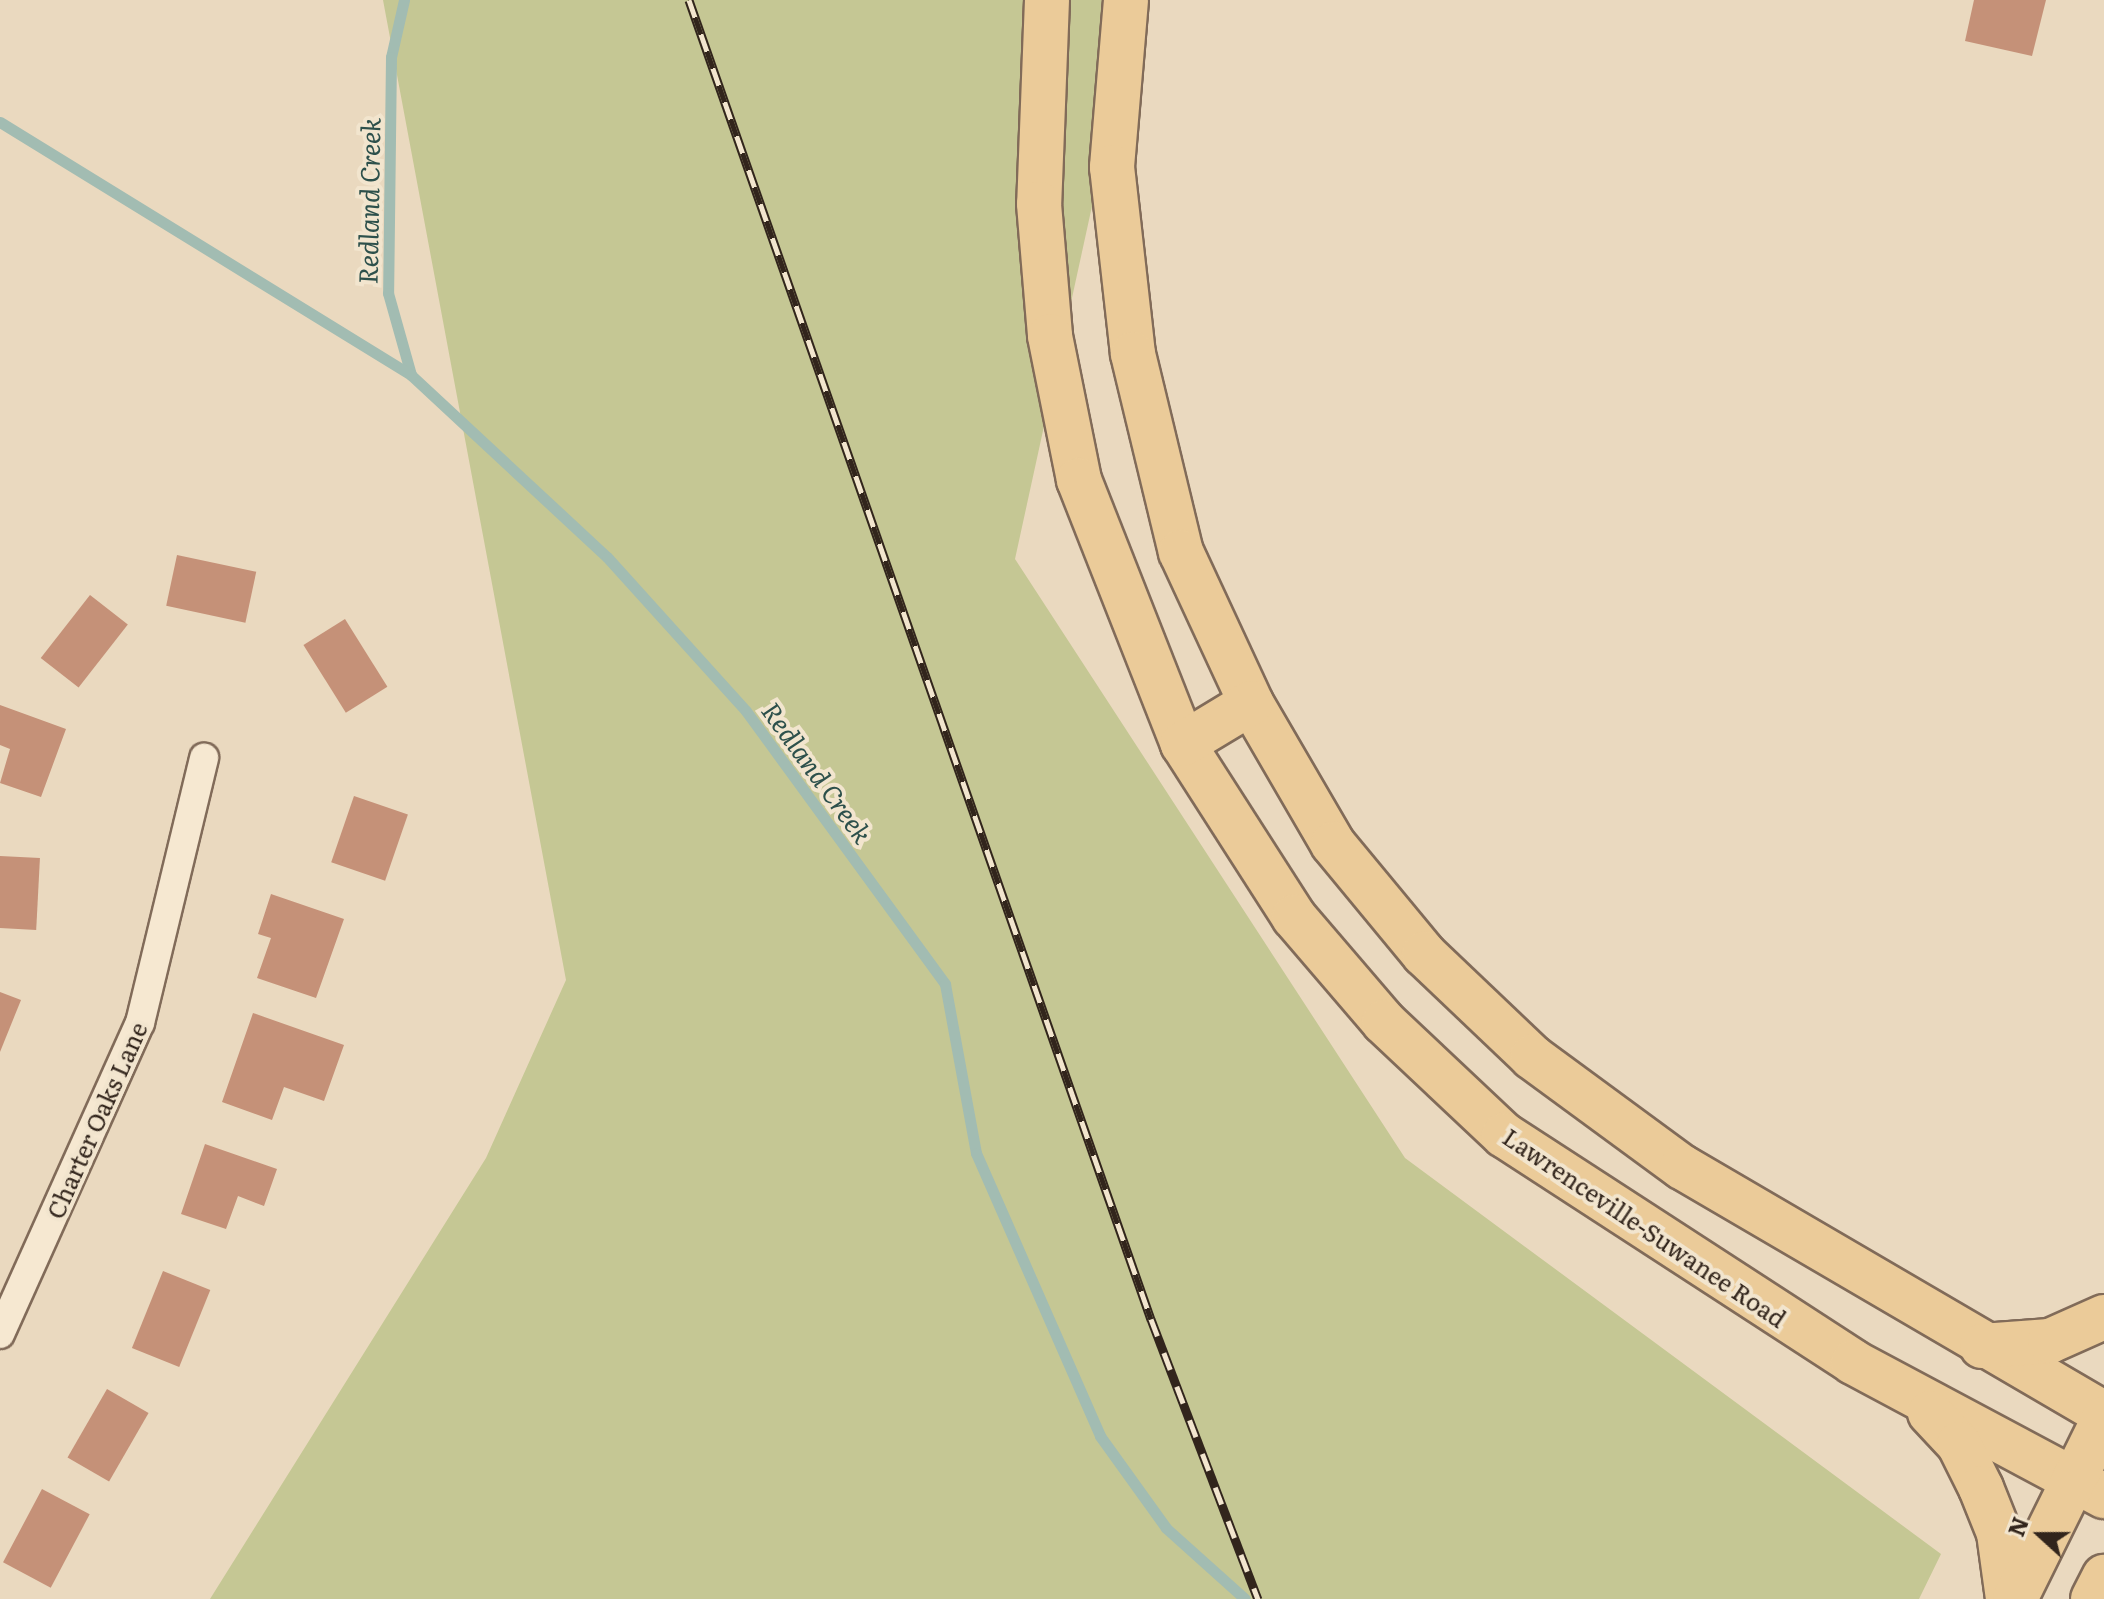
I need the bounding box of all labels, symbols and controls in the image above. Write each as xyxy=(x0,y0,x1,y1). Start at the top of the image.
water label: Redland Creek xyxy=(351,117,385,285)
water label: Redland Creek xyxy=(756,695,880,849)
street label: Charter Oaks Lane xyxy=(40,1017,152,1223)
street label: Lawrenceville-Suwanee Road xyxy=(1498,1121,1792,1333)
north arrow xyxy=(2000,1495,2080,1575)
text: N xyxy=(1998,1512,2036,1541)

